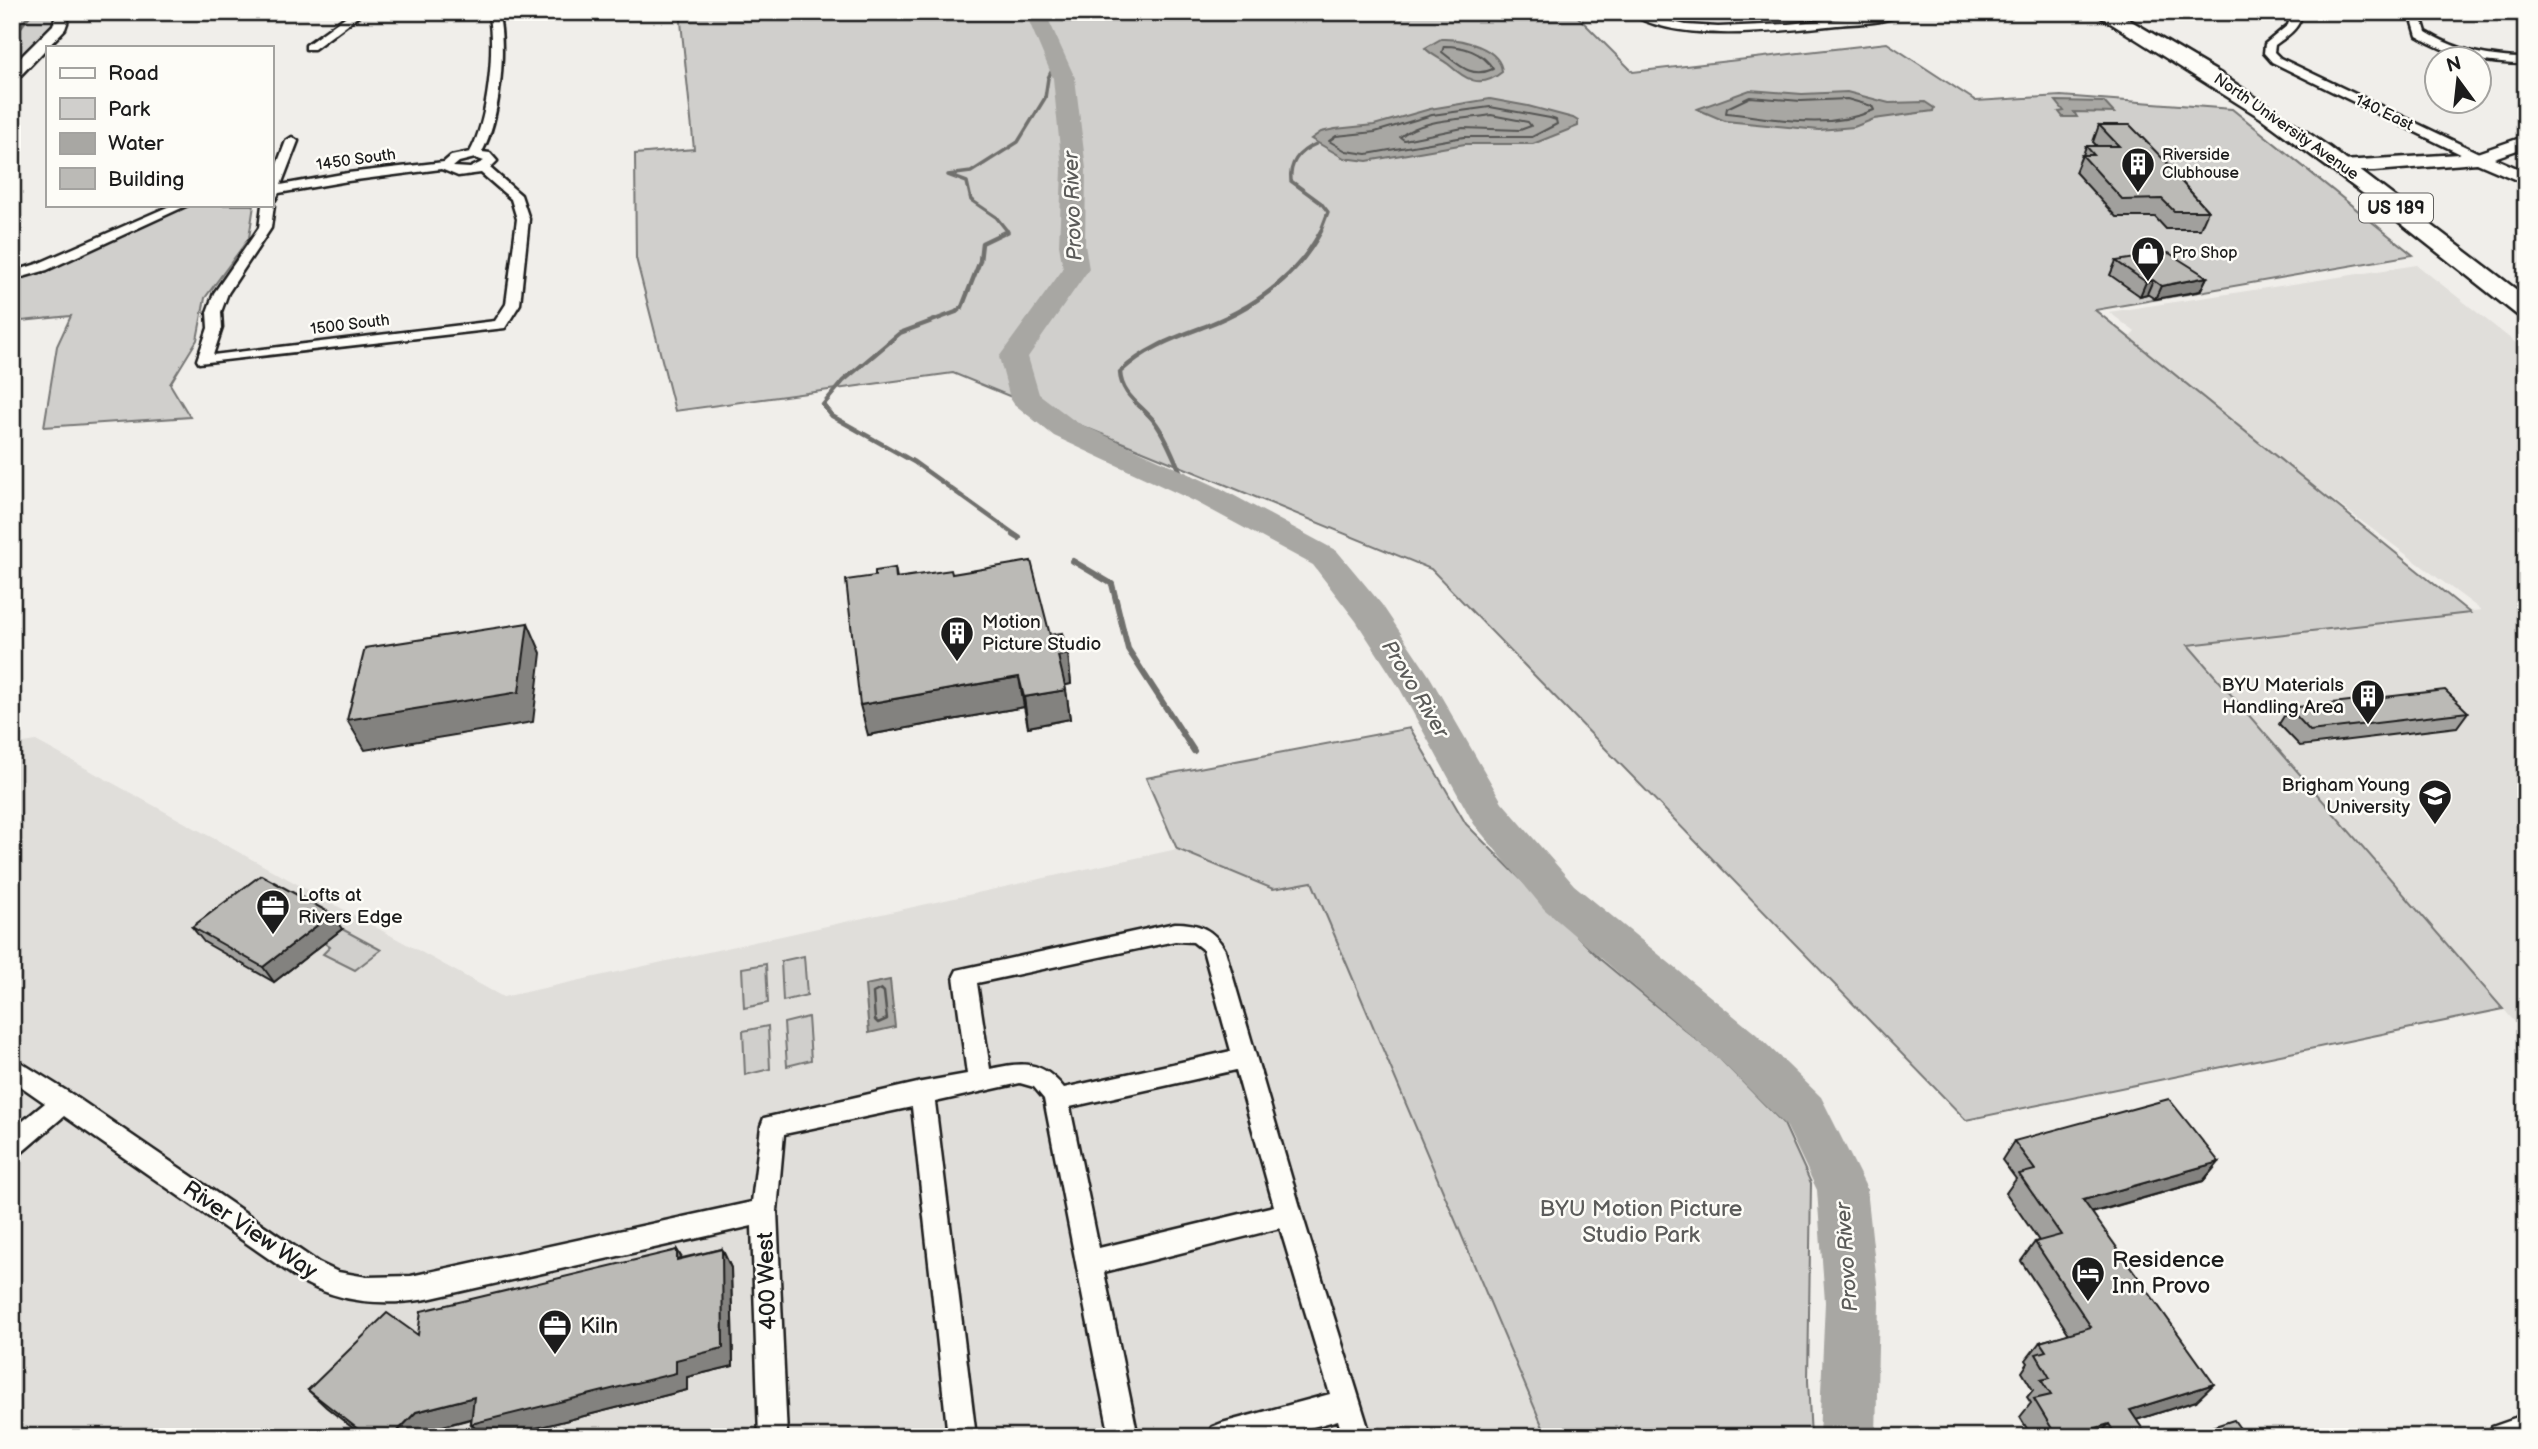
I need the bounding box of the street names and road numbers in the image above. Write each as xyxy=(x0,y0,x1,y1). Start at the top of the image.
street label: North University Avenue xyxy=(2210,70,2363,185)
street label: 140 East xyxy=(2352,91,2416,135)
street label: 1450 South xyxy=(315,145,397,175)
road number: US 189 xyxy=(2359,194,2433,223)
street label: 1500 South xyxy=(309,311,391,339)
street label: River View Way xyxy=(177,1175,323,1286)
street label: 400 West xyxy=(751,1231,783,1331)

